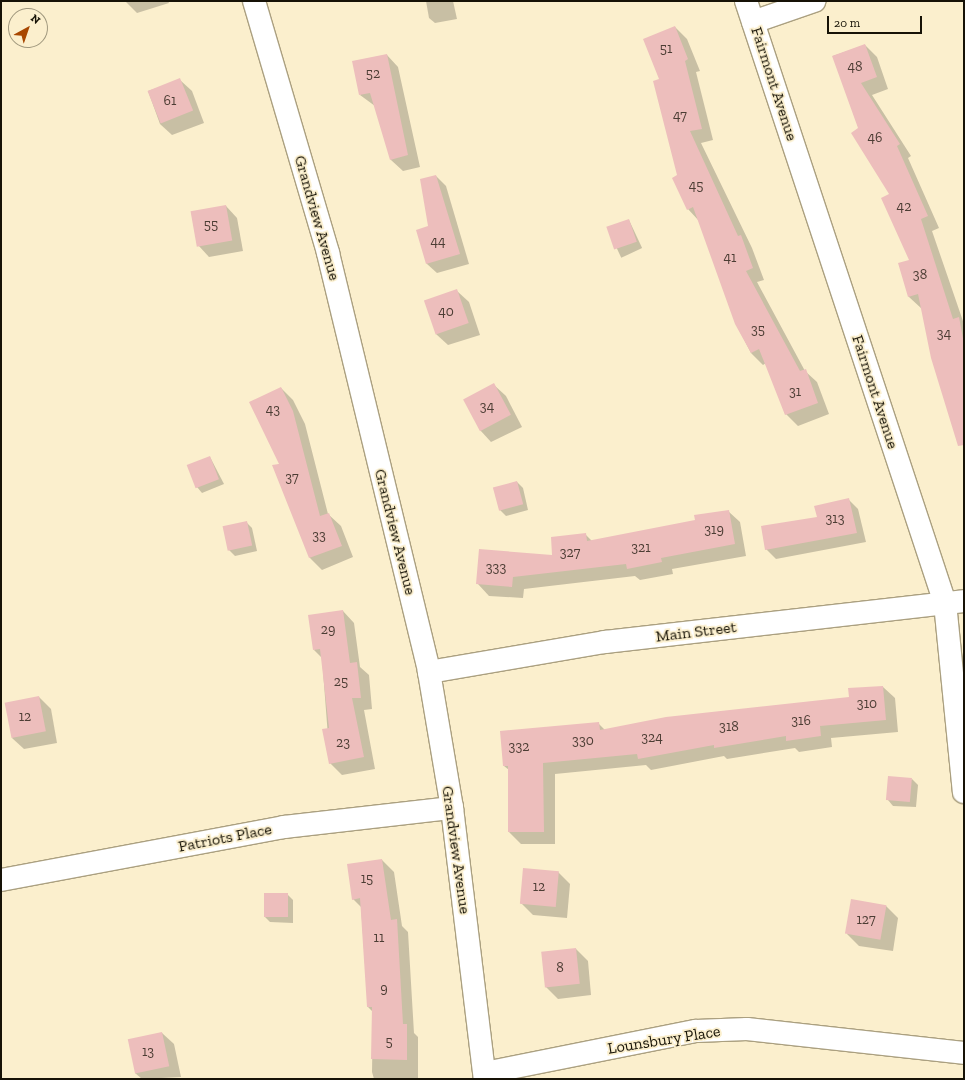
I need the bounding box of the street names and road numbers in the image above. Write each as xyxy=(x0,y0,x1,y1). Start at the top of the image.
street label: Fairmont Avenue xyxy=(746,24,802,144)
street label: Grandview Avenue xyxy=(290,153,344,283)
street label: Fairmont Avenue xyxy=(847,332,903,452)
street label: Grandview Avenue xyxy=(370,467,420,597)
street label: Main Street xyxy=(655,618,737,646)
street label: Grandview Avenue xyxy=(437,784,475,916)
street label: Patriots Place xyxy=(177,820,273,856)
street label: Lounsbury Place xyxy=(606,1022,722,1058)

